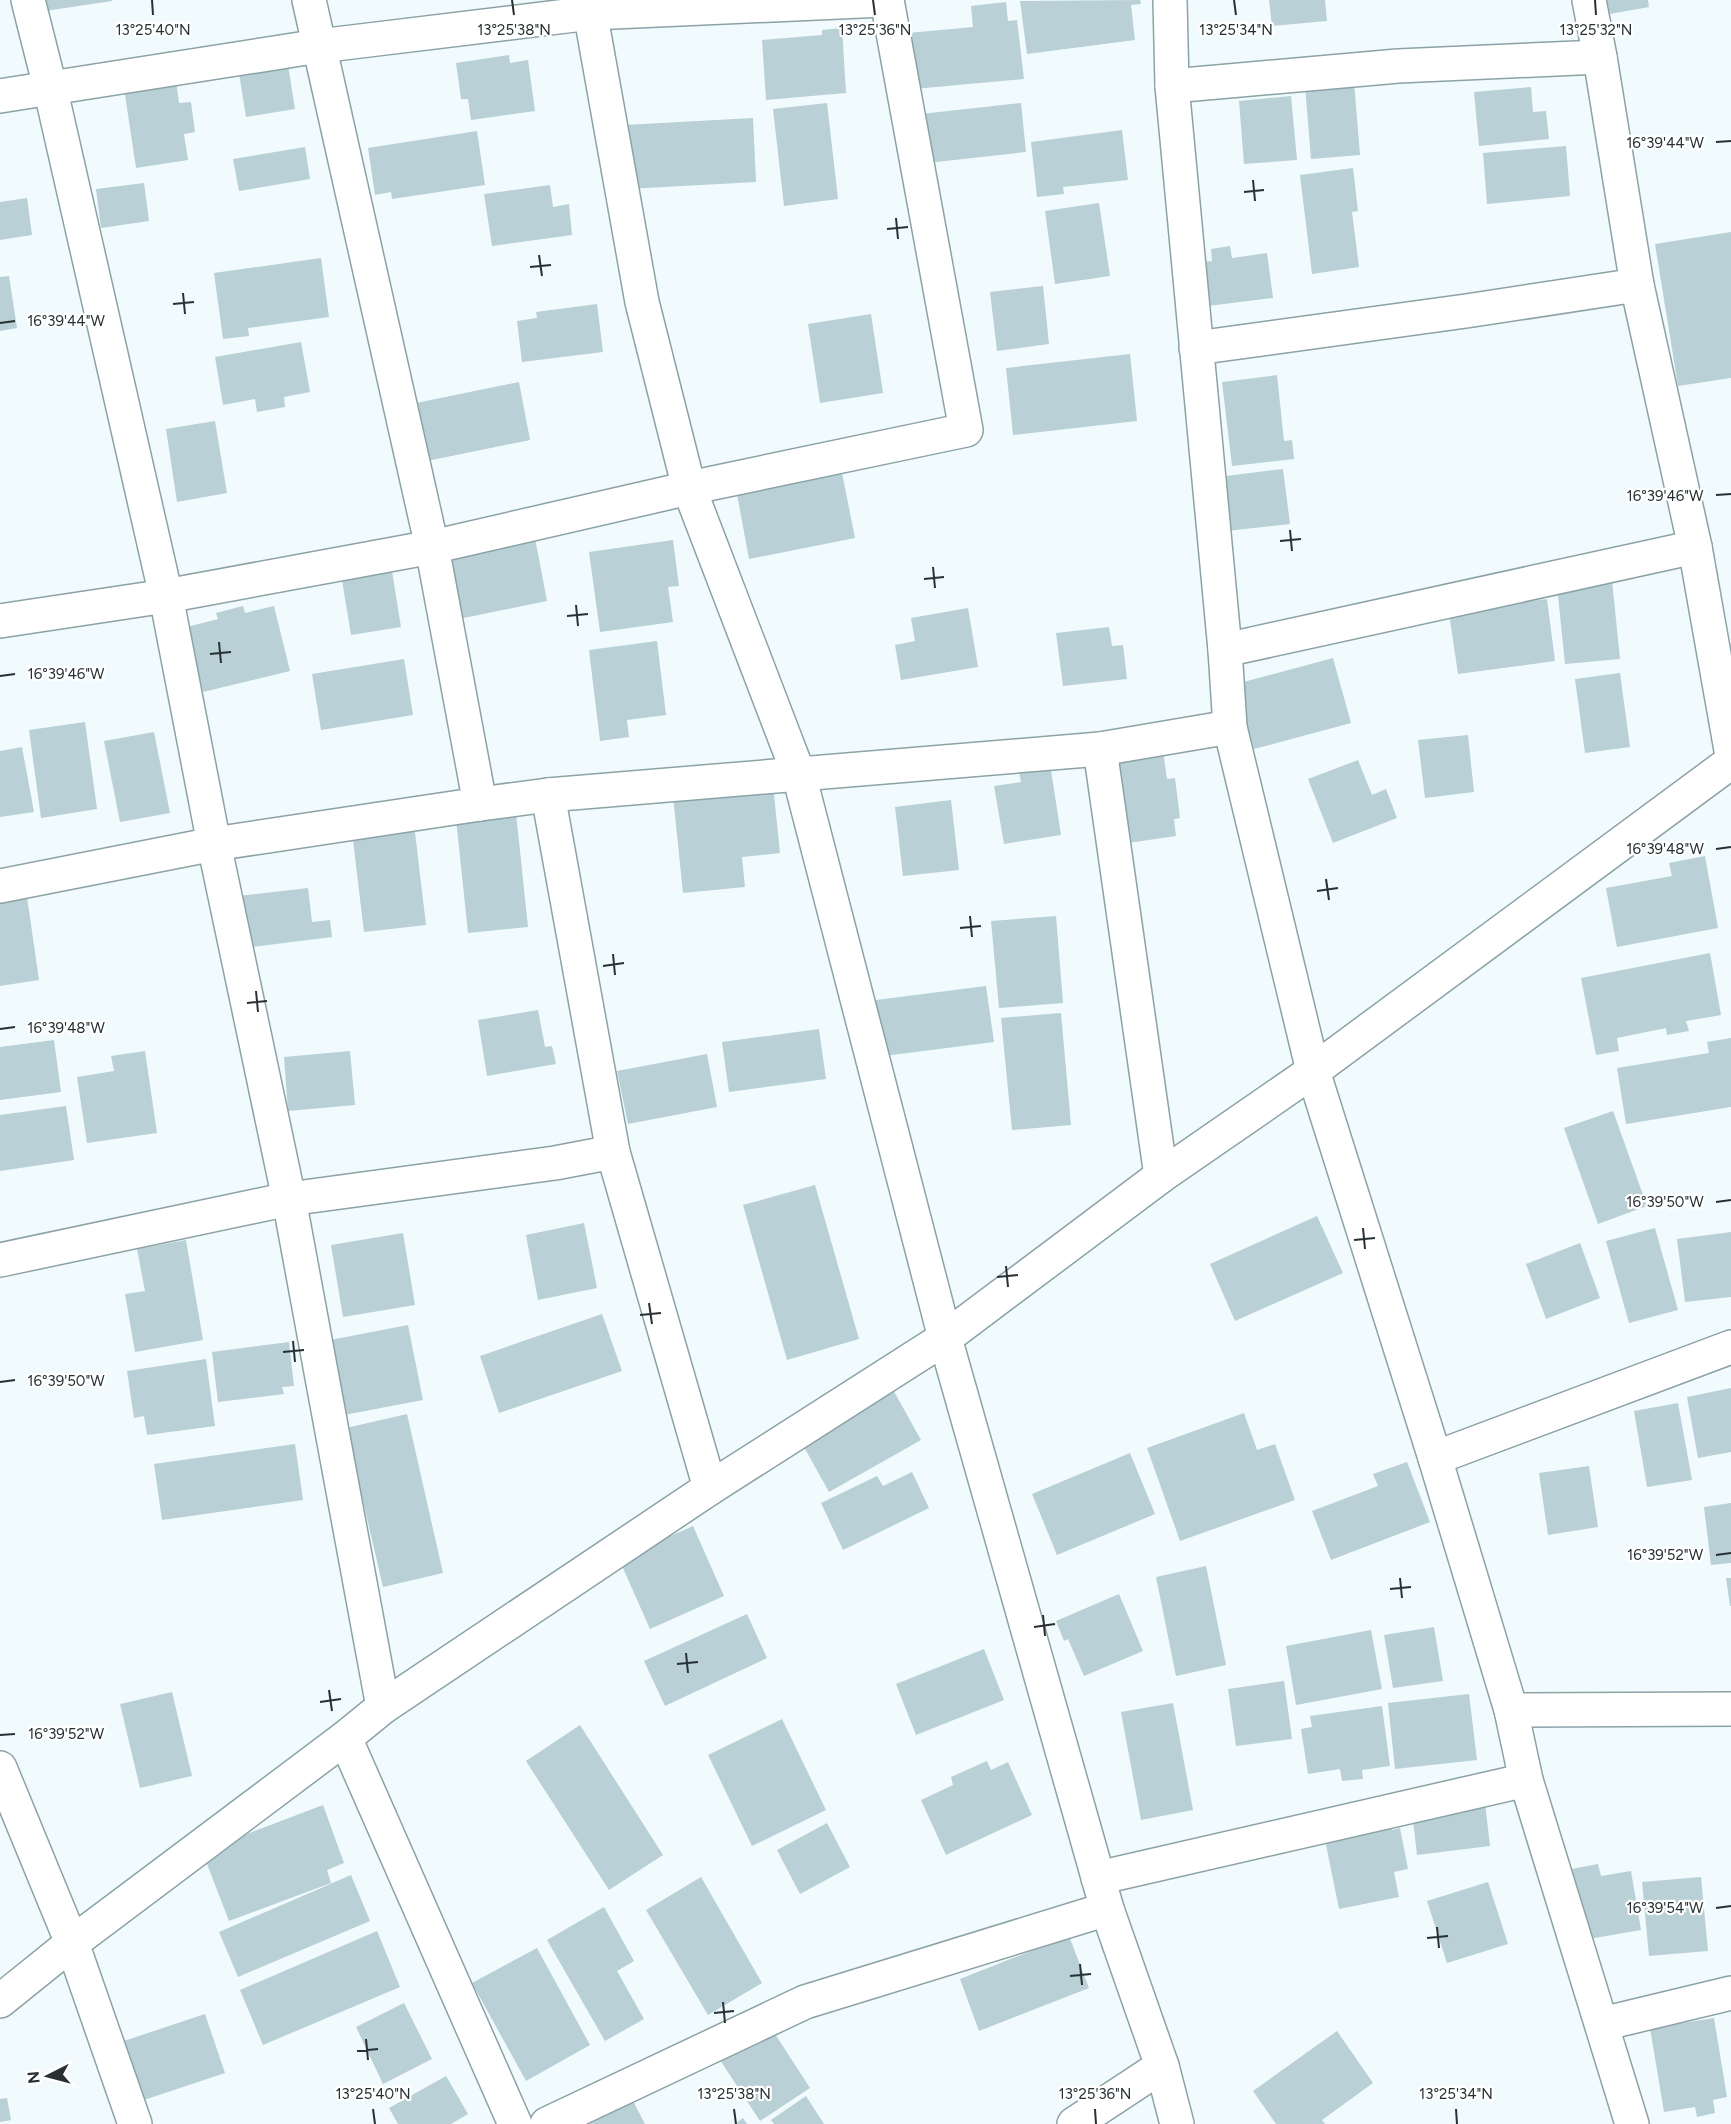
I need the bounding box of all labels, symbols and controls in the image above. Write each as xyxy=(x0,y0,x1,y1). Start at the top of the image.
text: 13°25'40"N xyxy=(115,21,191,39)
text: 13°25'38"N xyxy=(477,21,551,39)
text: 13°25'36"N xyxy=(839,21,911,39)
text: 13°25'34"N xyxy=(1199,21,1273,39)
text: 13°25'32"N xyxy=(1560,21,1632,39)
text: 16°39'44"W xyxy=(1626,134,1704,152)
text: 16°39'44"W xyxy=(27,312,105,330)
text: 16°39'46"W xyxy=(1627,487,1704,505)
text: 16°39'46"W xyxy=(28,665,105,683)
text: 16°39'48"W xyxy=(1626,840,1704,858)
text: 16°39'48"W xyxy=(27,1019,105,1037)
text: 16°39'50"W xyxy=(1626,1193,1704,1211)
text: 16°39'50"W xyxy=(27,1372,105,1390)
text: 16°39'52"W xyxy=(1627,1546,1704,1564)
text: 16°39'52"W xyxy=(28,1725,105,1743)
text: 16°39'54"W xyxy=(1626,1899,1704,1917)
north arrow xyxy=(18,2046,78,2106)
text: N xyxy=(23,2070,44,2085)
text: 13°25'40"N xyxy=(335,2085,411,2103)
text: 13°25'38"N xyxy=(697,2085,771,2103)
text: 13°25'36"N xyxy=(1059,2085,1131,2103)
text: 13°25'34"N xyxy=(1419,2085,1493,2103)

